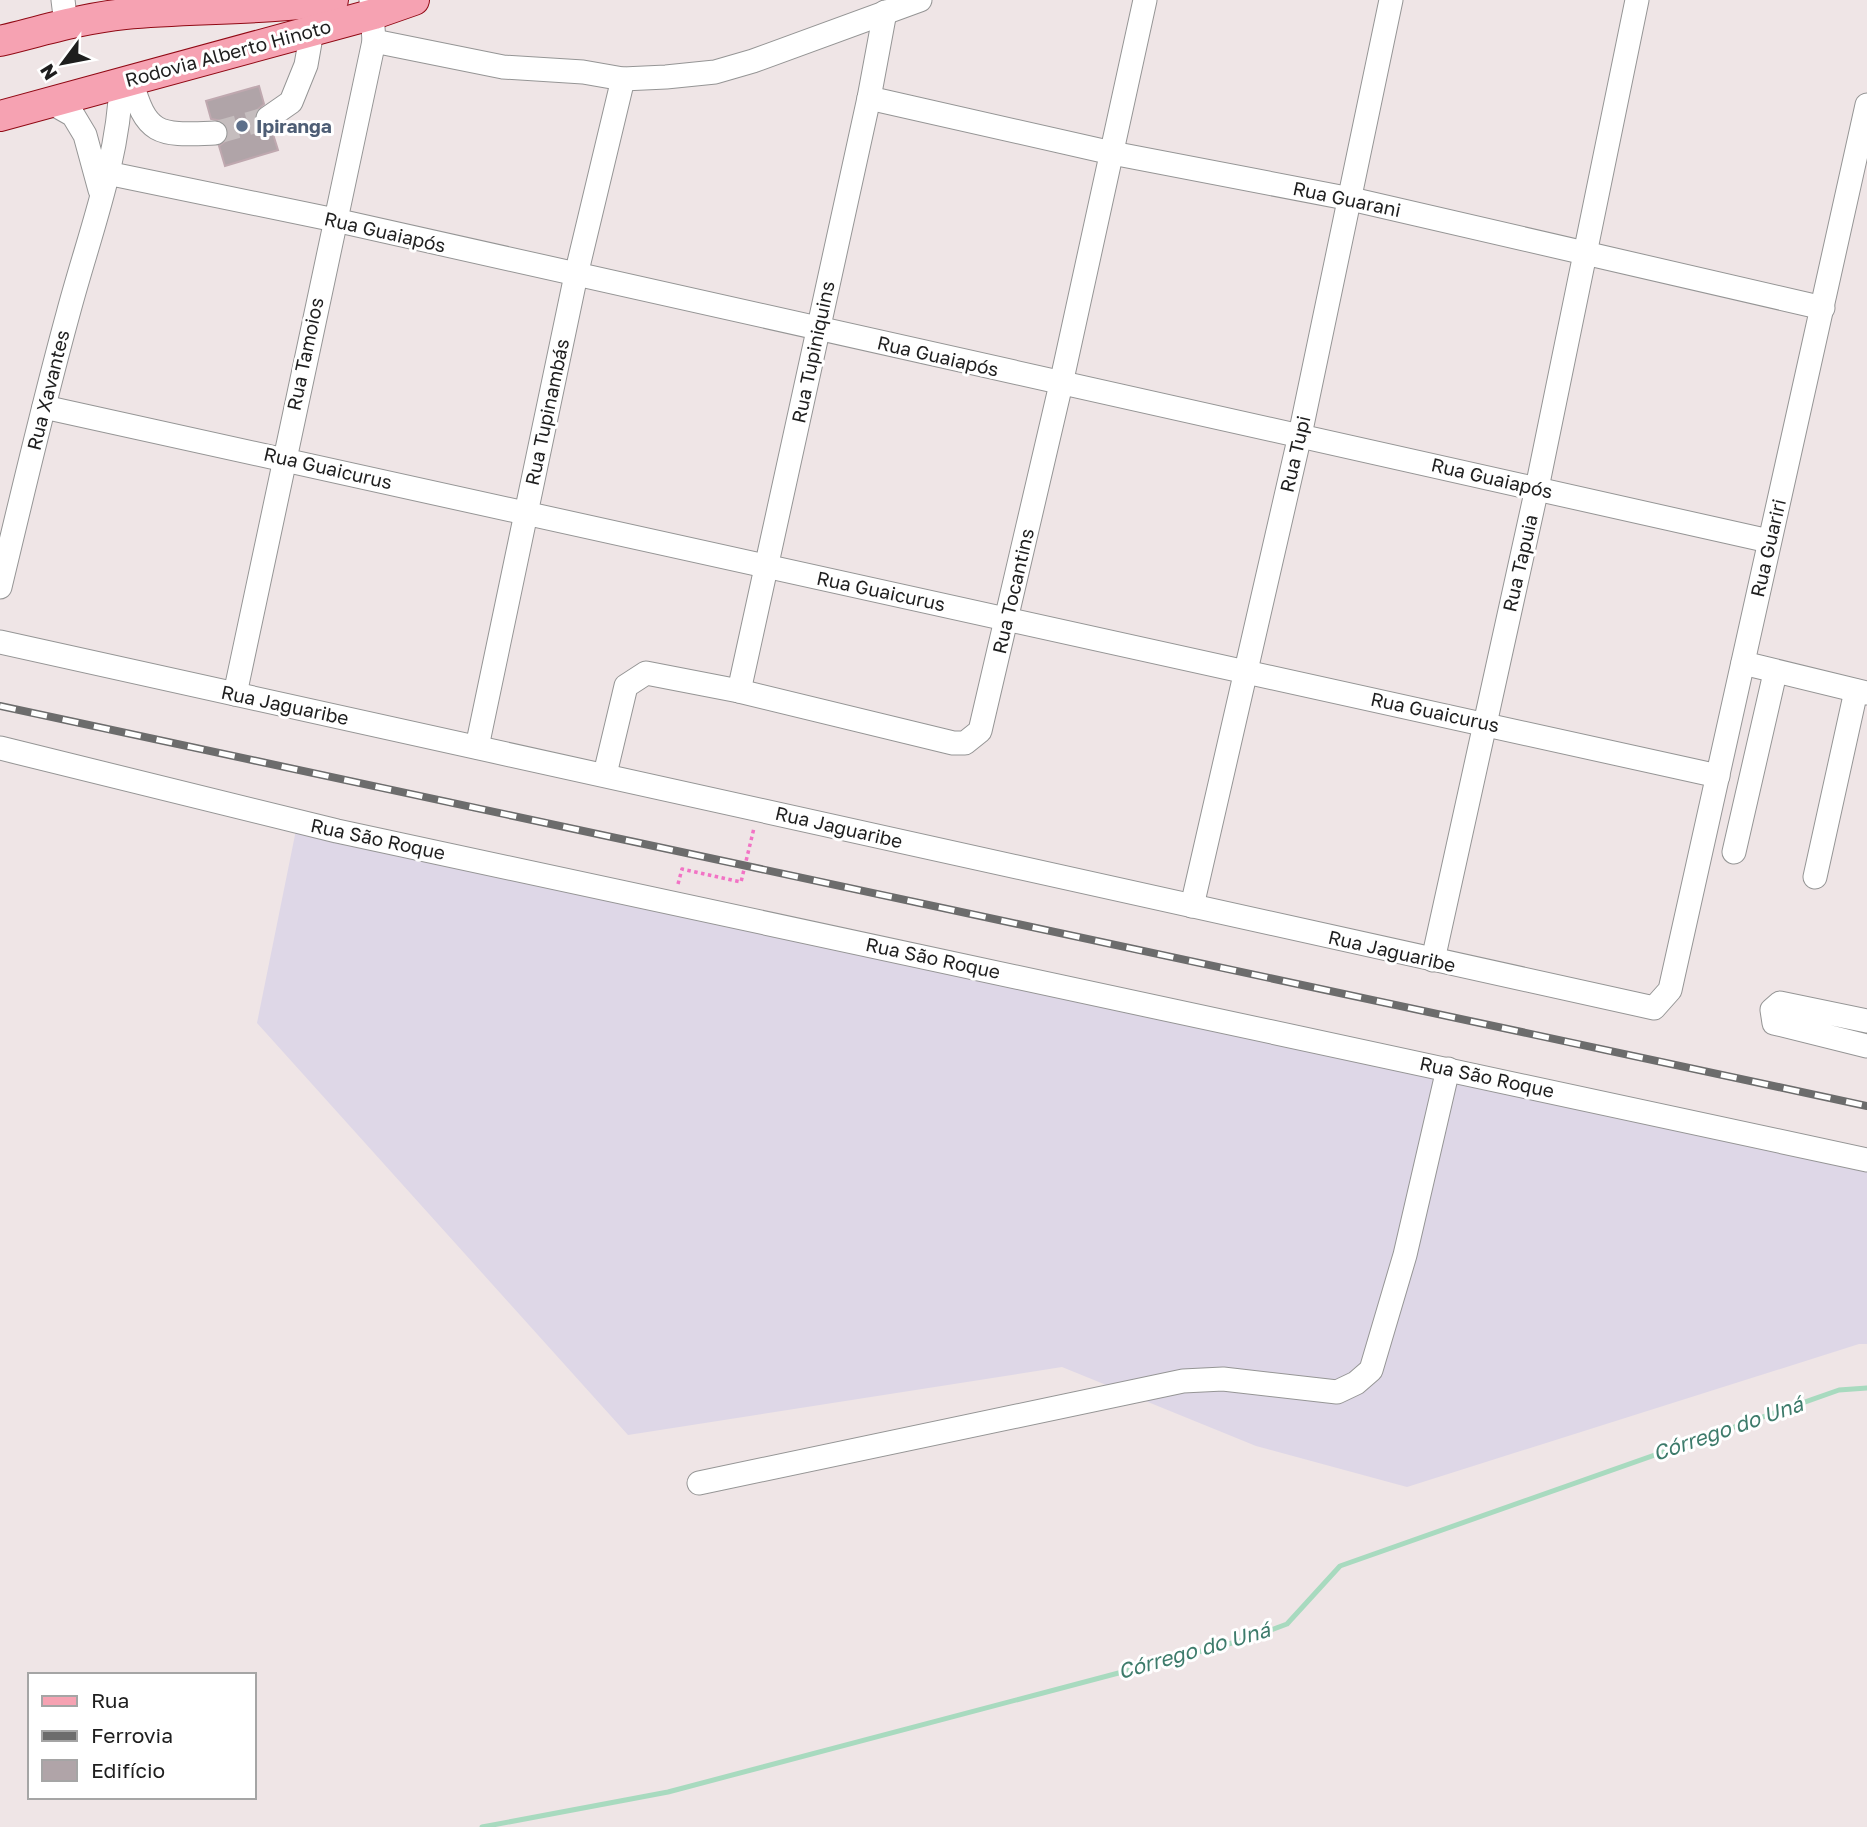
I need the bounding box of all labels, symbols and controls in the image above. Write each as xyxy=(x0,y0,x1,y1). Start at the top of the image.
street label: Rodovia Alberto Hinoto xyxy=(122,14,333,91)
north arrow xyxy=(28,28,98,98)
text: N xyxy=(35,60,62,84)
place label: Ipiranga xyxy=(256,114,332,137)
marker: Ipiranga xyxy=(234,118,250,134)
street label: Rua Guarani xyxy=(1291,176,1403,221)
street label: Rua Guaiapós xyxy=(322,206,448,257)
street label: Rua Tupiniquins xyxy=(786,279,839,425)
street label: Rua Tamoios xyxy=(281,295,328,413)
street label: Rua Xavantes xyxy=(21,327,74,452)
street label: Rua Guaiapós xyxy=(875,330,1001,381)
street label: Rua Tupinambás xyxy=(520,336,573,487)
street label: Rua Tupi xyxy=(1275,413,1314,494)
street label: Rua Guaicurus xyxy=(262,442,395,493)
street label: Rua Guaiapós xyxy=(1429,452,1555,503)
street label: Rua Guariri xyxy=(1745,497,1790,599)
street label: Rua Tapuia xyxy=(1497,512,1542,614)
street label: Rua Tocantins xyxy=(987,526,1038,656)
street label: Rua Guaicurus xyxy=(815,566,948,615)
street label: Rua Jaguaribe xyxy=(219,680,351,729)
street label: Rua Guaicurus xyxy=(1369,687,1502,736)
street label: Rua Jaguaribe xyxy=(773,801,905,852)
street label: Rua São Roque xyxy=(309,813,447,864)
street label: Rua Jaguaribe xyxy=(1326,925,1458,976)
street label: Rua São Roque xyxy=(864,932,1002,983)
street label: Rua São Roque xyxy=(1418,1051,1556,1102)
water label: Córrego do Uná xyxy=(1649,1390,1808,1466)
water label: Córrego do Uná xyxy=(1115,1615,1275,1684)
legend xyxy=(28,1673,256,1799)
text: Rua xyxy=(91,1687,129,1713)
text: Ferrovia xyxy=(91,1722,173,1748)
text: Edifício xyxy=(91,1757,165,1783)

